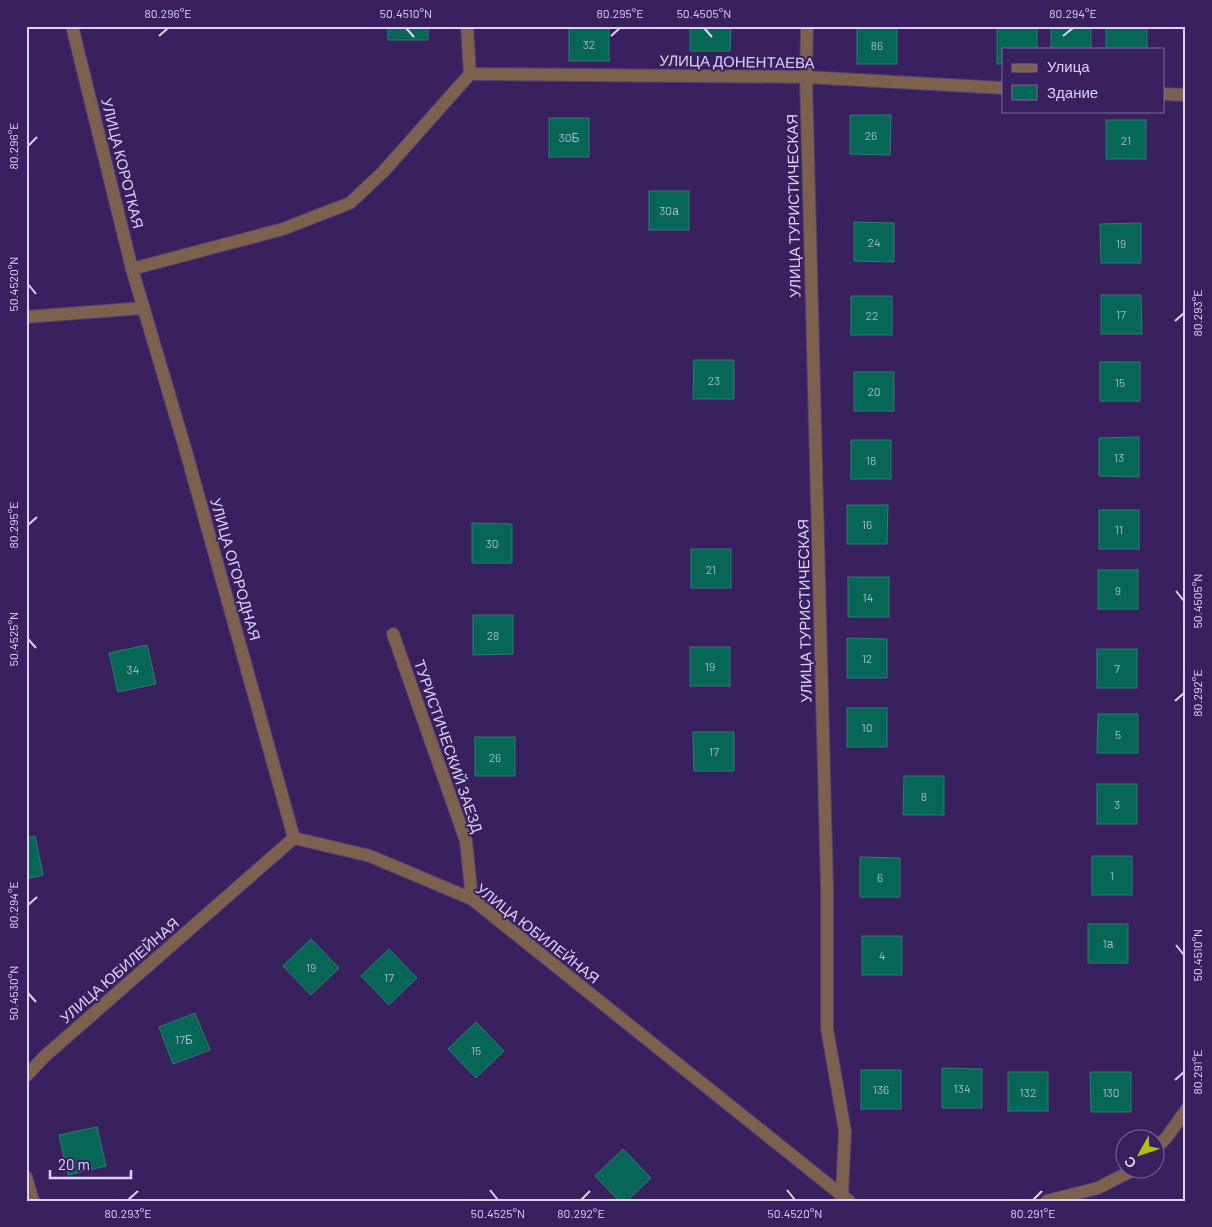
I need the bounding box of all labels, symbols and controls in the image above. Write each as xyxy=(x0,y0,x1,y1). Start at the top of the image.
text: 80.296°E xyxy=(144,6,192,20)
text: 50.4510°N xyxy=(380,6,432,20)
text: 80.295°E xyxy=(596,6,644,20)
text: 50.4505°N xyxy=(677,6,731,20)
text: 80.294°E xyxy=(1049,6,1097,20)
house number: 32 xyxy=(583,37,595,51)
house number: 86 xyxy=(871,38,883,52)
legend xyxy=(1002,48,1164,112)
street label: УЛИЦА ДОНЕНТАЕВА xyxy=(659,51,815,71)
text: Улица xyxy=(1047,57,1090,75)
text: Здание xyxy=(1047,83,1098,101)
street label: УЛИЦА КОРОТКАЯ xyxy=(98,96,148,230)
street label: УЛИЦА ТУРИСТИЧЕСКАЯ xyxy=(782,114,804,298)
text: 80.296°E xyxy=(6,122,20,170)
house number: 26 xyxy=(865,128,877,142)
house number: 30Б xyxy=(559,130,580,144)
house number: 21 xyxy=(1121,133,1131,147)
house number: 30а xyxy=(659,203,679,217)
house number: 24 xyxy=(867,235,881,249)
house number: 19 xyxy=(1116,236,1126,250)
text: 50.4520°N xyxy=(6,257,20,311)
text: 80.293°E xyxy=(1190,289,1204,337)
house number: 17 xyxy=(1116,307,1126,321)
house number: 22 xyxy=(866,308,878,322)
house number: 23 xyxy=(708,373,720,387)
house number: 15 xyxy=(1115,375,1125,389)
house number: 20 xyxy=(867,384,881,398)
house number: 13 xyxy=(1114,450,1124,464)
house number: 18 xyxy=(866,453,876,467)
street label: УЛИЦА ОГОРОДНАЯ xyxy=(207,496,265,642)
text: 80.295°E xyxy=(6,501,20,549)
house number: 16 xyxy=(862,517,872,531)
street label: УЛИЦА ТУРИСТИЧЕСКАЯ xyxy=(793,519,815,703)
house number: 11 xyxy=(1115,522,1123,536)
house number: 30 xyxy=(486,536,498,550)
house number: 21 xyxy=(706,562,716,576)
text: 50.4505°N xyxy=(1190,574,1204,628)
house number: 9 xyxy=(1115,583,1121,597)
house number: 14 xyxy=(863,590,873,604)
text: 50.4525°N xyxy=(6,612,20,666)
house number: 28 xyxy=(487,628,499,642)
house number: 12 xyxy=(862,651,872,665)
street label: ТУРИСТИЧЕСКИЙ ЗАЕЗД xyxy=(411,657,487,835)
house number: 19 xyxy=(705,659,715,673)
house number: 7 xyxy=(1114,661,1120,675)
house number: 34 xyxy=(127,662,139,676)
text: 80.292°E xyxy=(1190,669,1204,717)
house number: 10 xyxy=(862,720,872,734)
house number: 5 xyxy=(1115,727,1121,741)
house number: 17 xyxy=(709,744,719,758)
house number: 26 xyxy=(489,750,501,764)
house number: 8 xyxy=(921,789,927,803)
house number: 3 xyxy=(1114,797,1120,811)
house number: 1 xyxy=(1110,868,1114,882)
house number: 6 xyxy=(877,870,883,884)
street label: УЛИЦА ЮБИЛЕЙНАЯ xyxy=(473,879,603,987)
text: 80.294°E xyxy=(6,881,20,929)
street label: УЛИЦА ЮБИЛЕЙНАЯ xyxy=(56,913,182,1027)
text: 50.4510°N xyxy=(1190,929,1204,981)
house number: 1а xyxy=(1103,936,1114,950)
house number: 4 xyxy=(879,948,885,962)
house number: 19 xyxy=(306,960,316,974)
text: 50.4530°N xyxy=(6,966,20,1020)
house number: 17 xyxy=(384,970,394,984)
house number: 17Б xyxy=(175,1032,193,1046)
house number: 15 xyxy=(471,1043,481,1057)
text: 80.291°E xyxy=(1190,1050,1204,1094)
house number: 134 xyxy=(954,1081,971,1095)
house number: 136 xyxy=(873,1082,889,1096)
house number: 132 xyxy=(1020,1085,1036,1099)
house number: 130 xyxy=(1102,1085,1120,1099)
north arrow xyxy=(1114,1130,1164,1180)
scale bar xyxy=(50,1147,131,1179)
text: С xyxy=(1120,1153,1139,1172)
text: 20 m xyxy=(58,1155,90,1173)
text: 80.293°E xyxy=(104,1206,152,1220)
text: 50.4525°N xyxy=(471,1206,525,1220)
text: 80.292°E xyxy=(557,1206,605,1220)
text: 50.4520°N xyxy=(768,1206,822,1220)
text: 80.291°E xyxy=(1011,1206,1055,1220)

